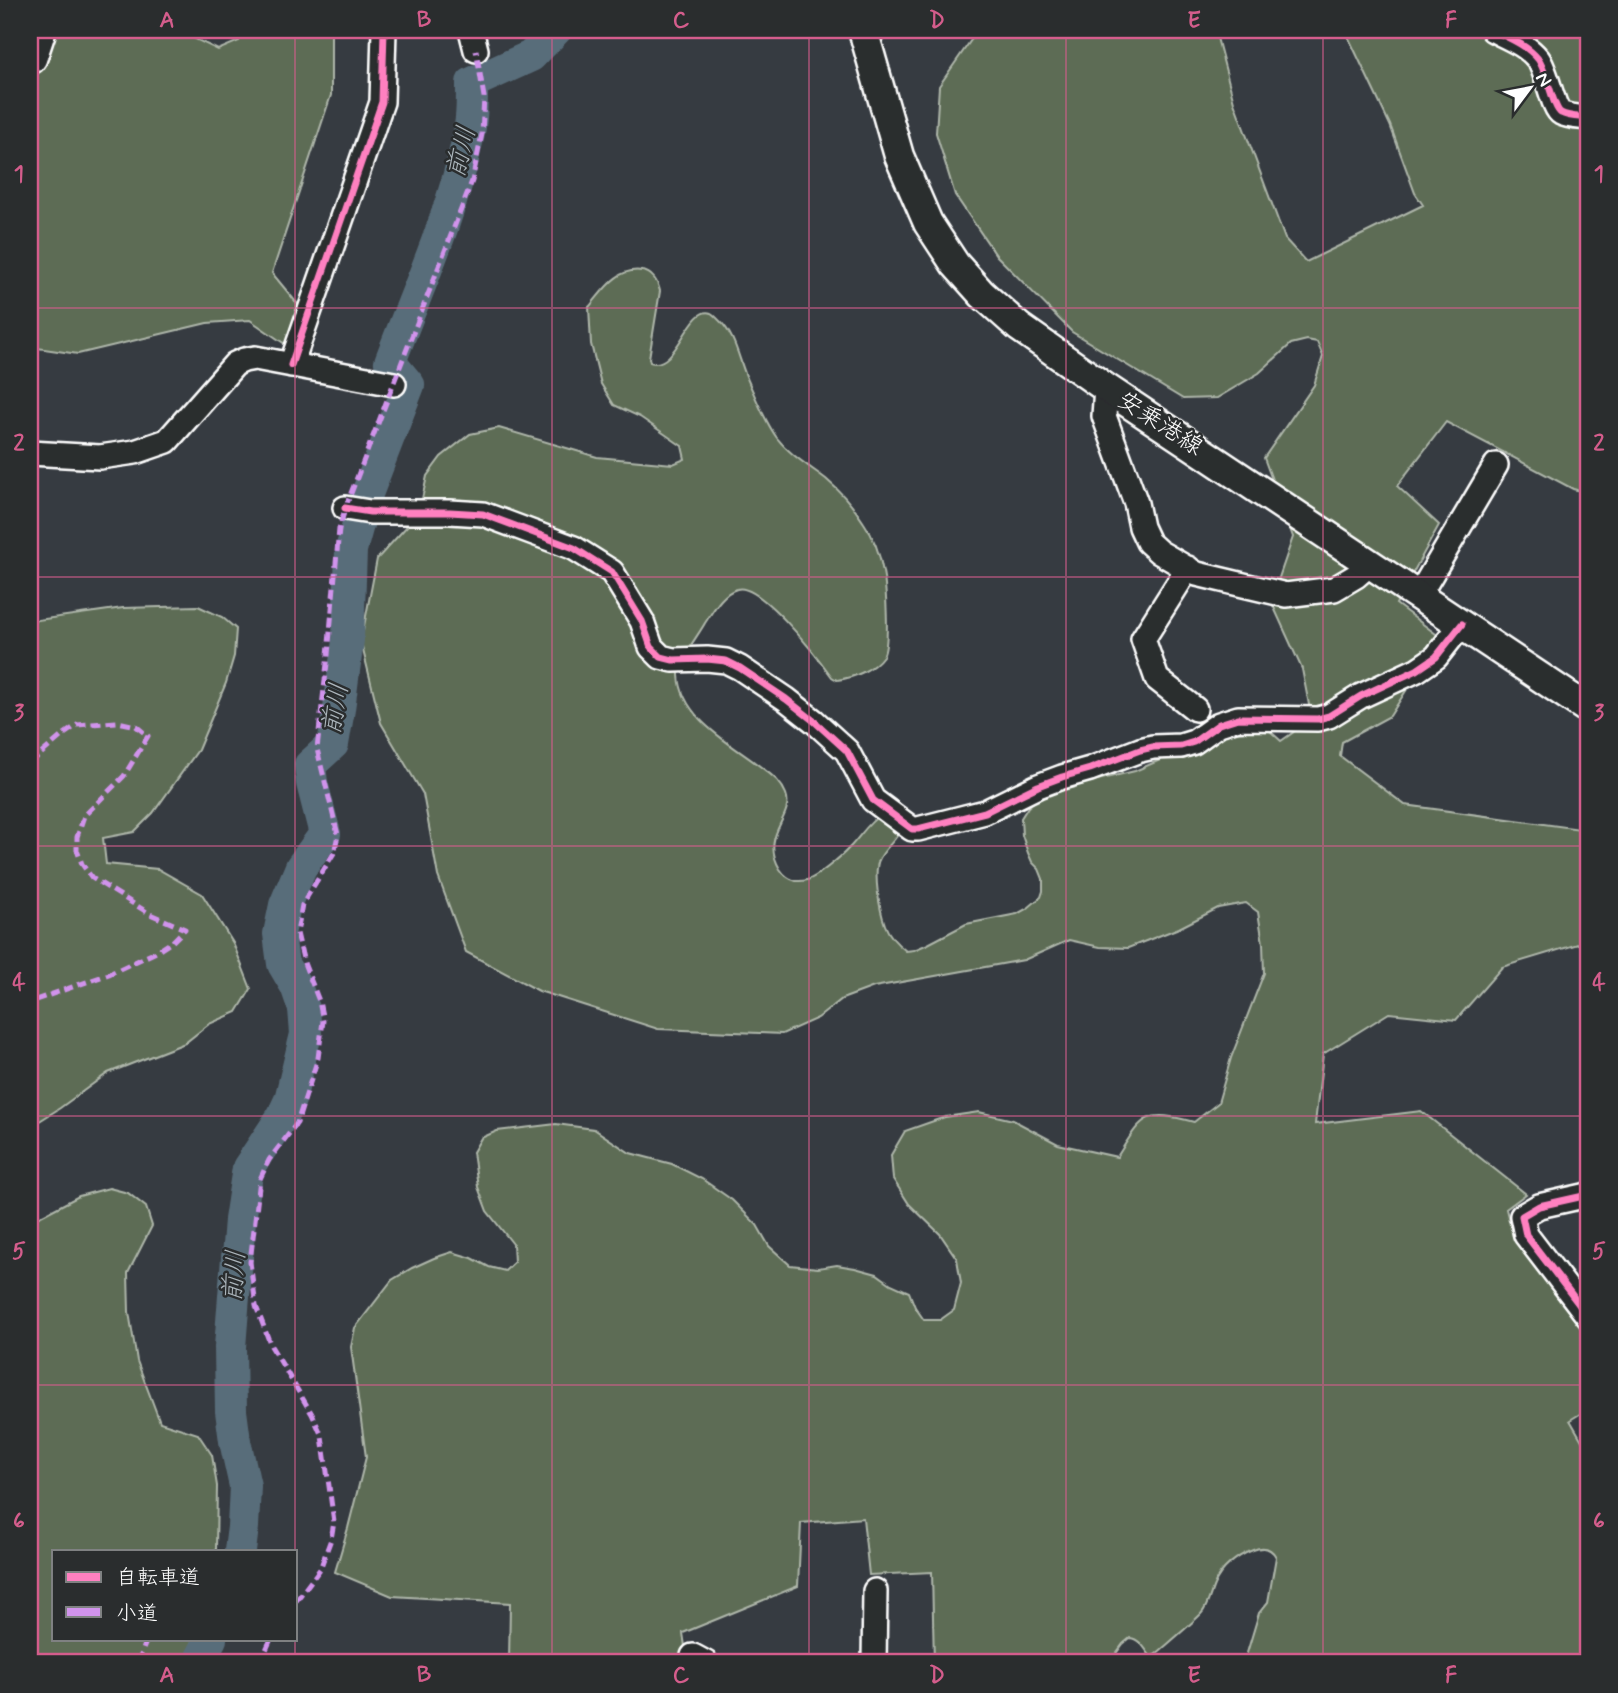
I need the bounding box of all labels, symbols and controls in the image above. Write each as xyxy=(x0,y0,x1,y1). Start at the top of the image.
text: A xyxy=(159,6,175,36)
text: B xyxy=(417,6,432,36)
text: C xyxy=(673,6,690,36)
text: D xyxy=(929,6,945,36)
text: E xyxy=(1187,6,1201,36)
text: F xyxy=(1445,6,1457,36)
north arrow xyxy=(1496,52,1566,122)
text: N xyxy=(1529,68,1557,92)
water label: 前川 xyxy=(439,123,485,181)
text: 1 xyxy=(14,160,24,190)
text: 1 xyxy=(1594,160,1604,190)
street label: 安乗港線 xyxy=(1111,385,1209,463)
text: 2 xyxy=(13,429,25,459)
text: 2 xyxy=(1593,429,1605,459)
water label: 前川 xyxy=(315,680,357,738)
text: 3 xyxy=(14,699,25,729)
text: 3 xyxy=(1594,699,1605,729)
text: 4 xyxy=(12,968,26,998)
text: 4 xyxy=(1592,968,1606,998)
text: 5 xyxy=(12,1237,26,1267)
text: 5 xyxy=(1592,1237,1606,1267)
water label: 前川 xyxy=(216,1249,254,1303)
text: 6 xyxy=(13,1507,25,1537)
text: 6 xyxy=(1593,1507,1605,1537)
legend xyxy=(52,1550,298,1640)
text: 自転車道 xyxy=(116,1564,200,1592)
text: 小道 xyxy=(116,1600,158,1628)
text: A xyxy=(159,1661,175,1691)
text: B xyxy=(417,1661,432,1691)
text: C xyxy=(673,1661,690,1691)
text: D xyxy=(929,1661,945,1691)
text: E xyxy=(1187,1661,1201,1691)
text: F xyxy=(1445,1661,1457,1691)

